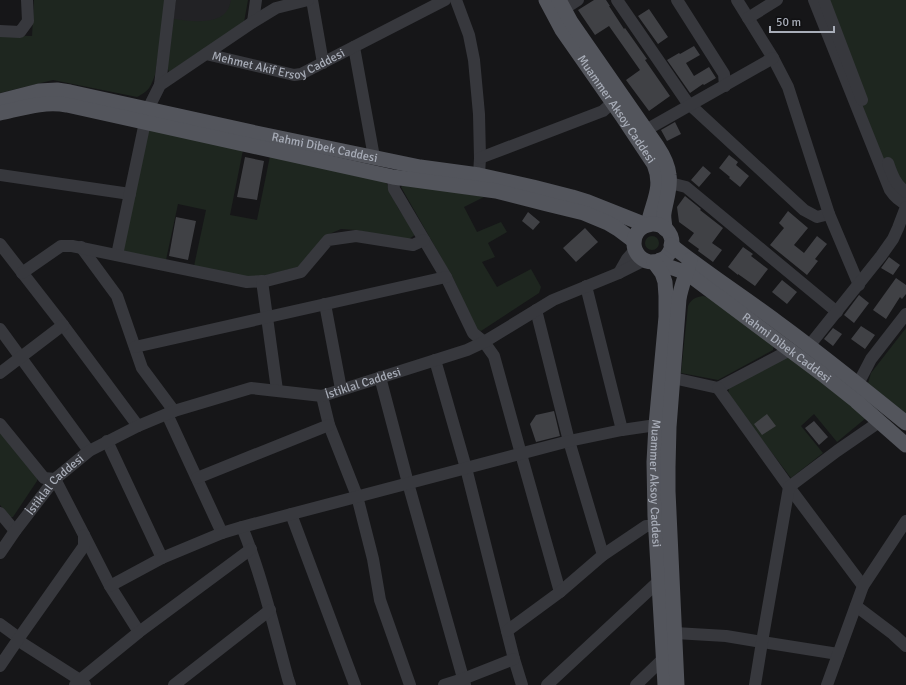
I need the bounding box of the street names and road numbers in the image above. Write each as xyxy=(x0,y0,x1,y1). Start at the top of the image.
street label: Mehmet Akif Ersoy Caddesi xyxy=(207,42,347,62)
street label: Muammer Aksoy Caddesi xyxy=(574,52,658,166)
street label: Rahmi Dibek Caddesi xyxy=(270,129,379,166)
street label: Rahmi Dibek Caddesi xyxy=(739,310,834,386)
street label: İstiklal Caddesi xyxy=(323,364,403,403)
street label: Muammer Aksoy Caddesi xyxy=(646,419,664,548)
street label: İstiklal Caddesi xyxy=(23,451,87,518)

